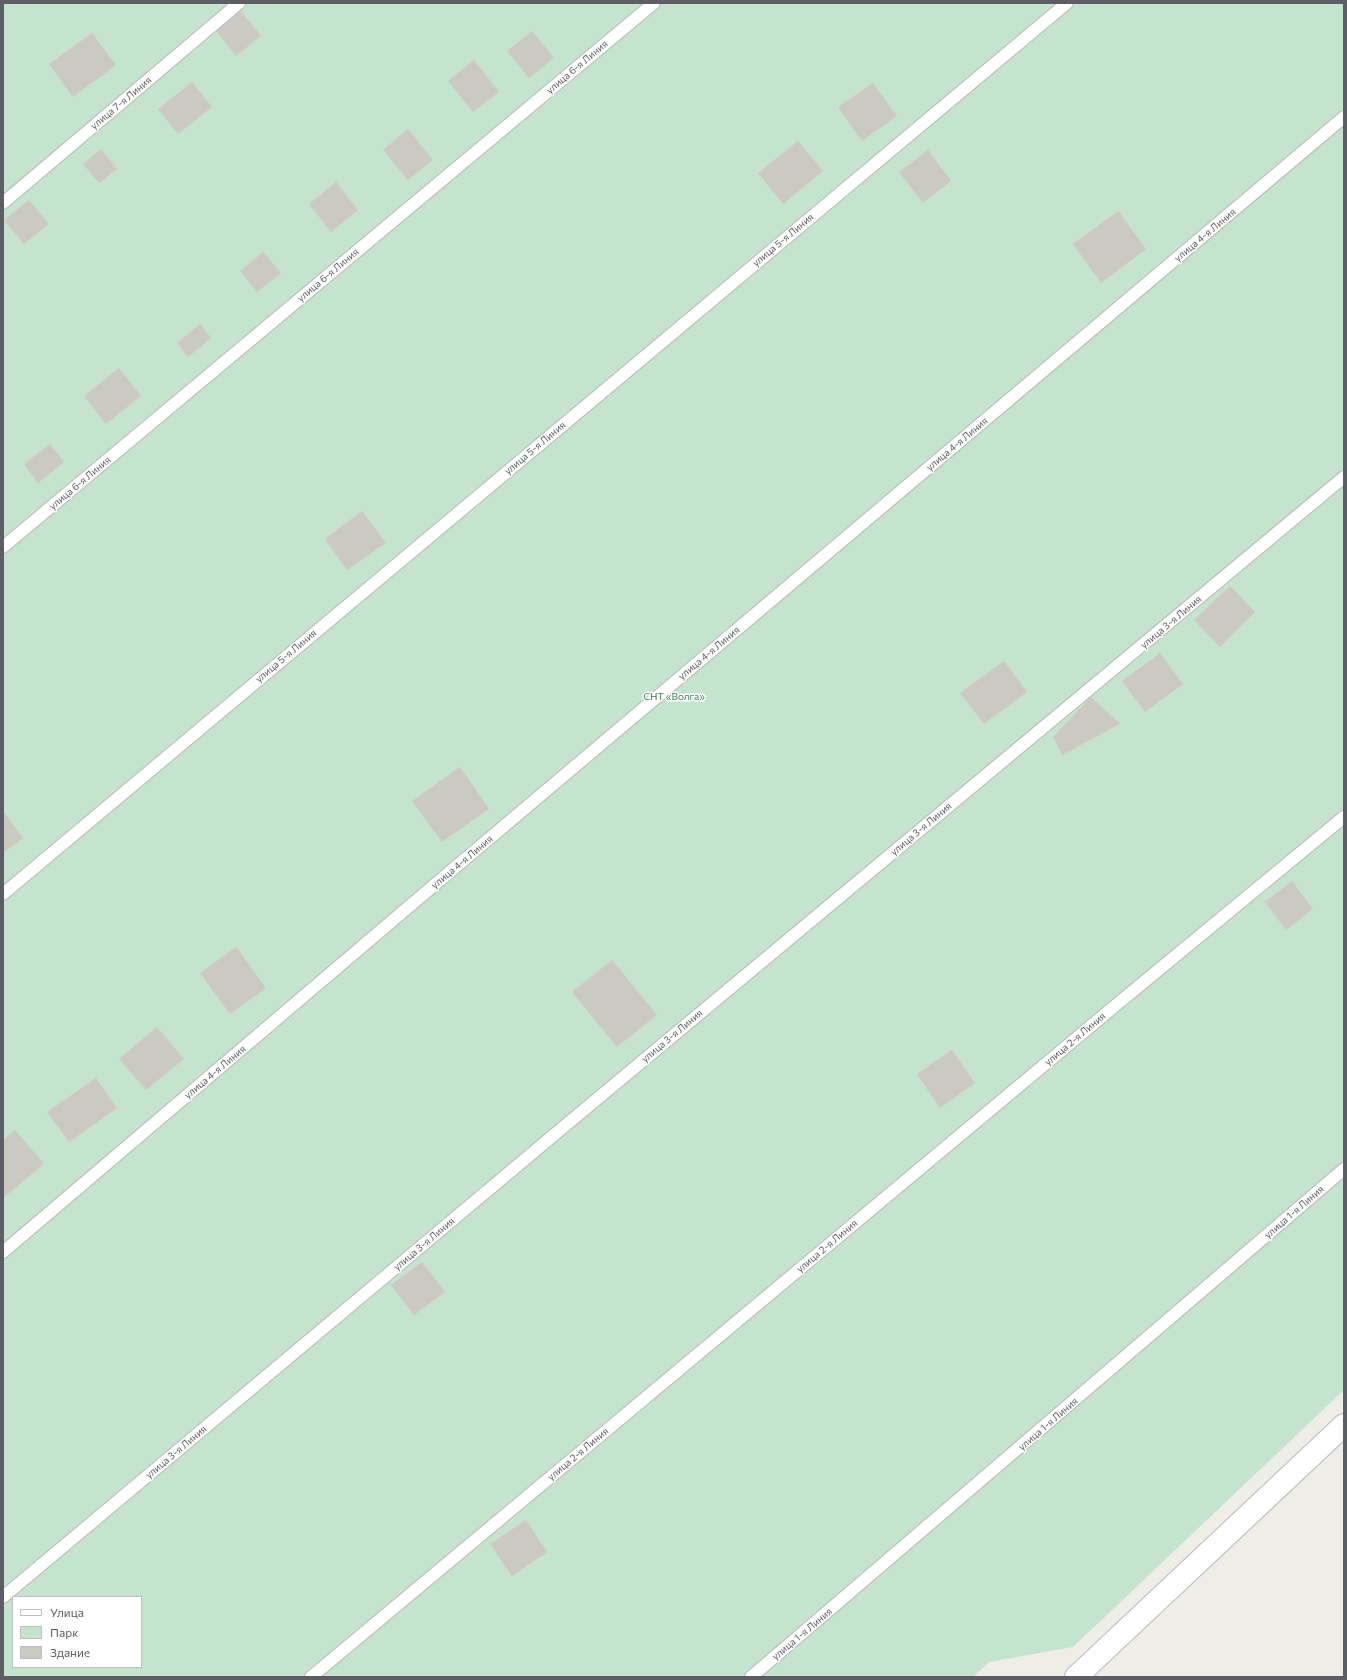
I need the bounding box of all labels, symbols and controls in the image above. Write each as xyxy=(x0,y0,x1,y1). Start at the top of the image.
street label: улица 6-я Линия xyxy=(544,38,610,96)
street label: улица 7-я Линия xyxy=(88,74,154,132)
street label: улица 4-я Линия xyxy=(1172,206,1238,264)
street label: улица 5-я Линия xyxy=(750,211,816,269)
street label: улица 6-я Линия xyxy=(295,246,361,304)
street label: улица 4-я Линия xyxy=(924,415,990,473)
street label: улица 5-я Линия xyxy=(502,419,568,477)
street label: улица 6-я Линия xyxy=(47,454,113,512)
street label: улица 3-я Линия xyxy=(1138,593,1204,651)
street label: улица 4-я Линия xyxy=(676,624,742,682)
street label: улица 5-я Линия xyxy=(253,627,319,685)
park label: СНТ «Волга» xyxy=(643,691,705,703)
street label: улица 3-я Линия xyxy=(888,800,954,858)
street label: улица 4-я Линия xyxy=(429,833,495,891)
street label: улица 3-я Линия xyxy=(639,1007,705,1065)
street label: улица 2-я Линия xyxy=(1042,1010,1108,1068)
street label: улица 4-я Линия xyxy=(182,1043,248,1101)
street label: улица 1-я Линия xyxy=(1262,1183,1326,1241)
street label: улица 3-я Линия xyxy=(391,1215,457,1273)
street label: улица 2-я Линия xyxy=(794,1217,860,1275)
street label: улица 1-я Линия xyxy=(1016,1395,1080,1453)
street label: улица 3-я Линия xyxy=(143,1423,209,1481)
street label: улица 2-я Линия xyxy=(545,1425,611,1483)
legend xyxy=(12,1596,142,1668)
text: Улица xyxy=(50,1605,84,1619)
street label: улица 1-я Линия xyxy=(769,1605,835,1663)
text: Парк xyxy=(50,1625,79,1639)
text: Здание xyxy=(50,1645,90,1659)

